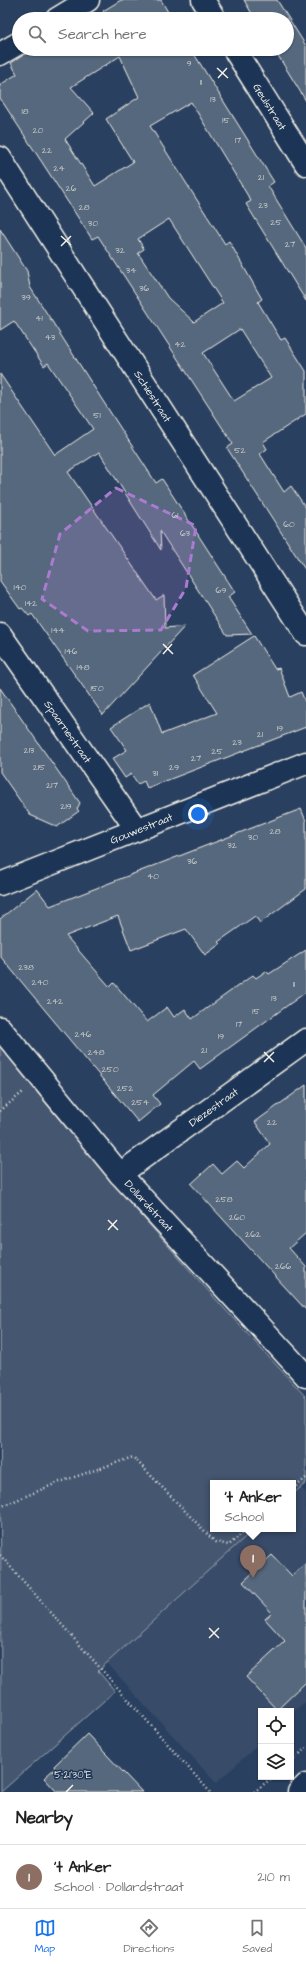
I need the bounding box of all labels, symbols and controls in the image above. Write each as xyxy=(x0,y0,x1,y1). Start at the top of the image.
search box xyxy=(12,12,294,56)
icon: search xyxy=(26,23,48,45)
text: Search here xyxy=(58,24,147,45)
house number: 9 xyxy=(186,57,192,70)
house number: 11 xyxy=(200,76,202,89)
street label: Geulstraat xyxy=(249,81,290,134)
house number: 13 xyxy=(210,93,216,106)
house number: 18 xyxy=(22,105,29,118)
house number: 15 xyxy=(222,114,230,127)
house number: 20 xyxy=(33,124,44,137)
house number: 17 xyxy=(235,134,242,147)
house number: 22 xyxy=(42,144,53,157)
house number: 24 xyxy=(53,162,65,175)
house number: 21 xyxy=(258,171,264,184)
house number: 26 xyxy=(66,182,77,195)
house number: 23 xyxy=(258,199,268,212)
house number: 28 xyxy=(79,201,90,214)
house number: 25 xyxy=(270,216,282,229)
house number: 30 xyxy=(88,217,98,230)
house number: 27 xyxy=(285,238,296,251)
house number: 32 xyxy=(115,244,126,257)
house number: 34 xyxy=(126,264,136,277)
house number: 36 xyxy=(139,282,149,295)
house number: 39 xyxy=(21,291,31,304)
house number: 41 xyxy=(35,312,43,325)
house number: 43 xyxy=(45,331,56,344)
house number: 42 xyxy=(174,338,186,351)
street label: Schiestraat xyxy=(130,368,175,426)
house number: 51 xyxy=(93,409,101,422)
house number: 52 xyxy=(234,444,247,457)
house number: 61 xyxy=(172,509,178,522)
house number: 60 xyxy=(283,518,295,531)
house number: 63 xyxy=(180,527,191,540)
house number: 140 xyxy=(14,581,27,594)
house number: 69 xyxy=(216,584,226,597)
house number: 142 xyxy=(25,597,38,610)
house number: 144 xyxy=(51,624,65,637)
house number: 146 xyxy=(65,645,78,658)
house number: 148 xyxy=(76,661,90,674)
house number: 150 xyxy=(90,682,104,695)
street label: Spaarnestraat xyxy=(41,697,95,767)
house number: 19 xyxy=(277,722,283,735)
house number: 21 xyxy=(257,728,263,741)
house number: 23 xyxy=(232,736,242,749)
house number: 213 xyxy=(24,744,35,757)
house number: 25 xyxy=(211,745,223,758)
house number: 27 xyxy=(191,752,202,765)
house number: 215 xyxy=(33,761,46,774)
house number: 29 xyxy=(169,761,179,774)
house number: 31 xyxy=(152,767,158,780)
house number: 217 xyxy=(46,779,58,792)
house number: 219 xyxy=(60,800,72,813)
your location xyxy=(188,804,208,824)
street label: Gouwestraat xyxy=(108,809,175,848)
house number: 28 xyxy=(270,825,281,838)
house number: 30 xyxy=(248,831,258,844)
house number: 32 xyxy=(227,839,238,852)
house number: 36 xyxy=(187,855,197,868)
house number: 40 xyxy=(147,870,159,883)
house number: 238 xyxy=(18,961,34,974)
house number: 240 xyxy=(32,976,49,989)
house number: 11 xyxy=(293,978,295,991)
house number: 13 xyxy=(271,992,277,1005)
house number: 242 xyxy=(47,995,64,1008)
house number: 15 xyxy=(252,1005,260,1018)
house number: 17 xyxy=(236,1018,243,1031)
house number: 246 xyxy=(75,1028,92,1041)
house number: 19 xyxy=(218,1030,224,1043)
house number: 21 xyxy=(201,1044,207,1057)
house number: 248 xyxy=(87,1046,105,1059)
house number: 250 xyxy=(101,1063,119,1076)
house number: 252 xyxy=(117,1082,134,1095)
street label: Diezestraat xyxy=(186,1084,242,1130)
house number: 254 xyxy=(131,1096,149,1109)
house number: 22 xyxy=(267,1116,278,1129)
street label: Dollardstraat xyxy=(121,1177,177,1236)
house number: 258 xyxy=(215,1193,233,1206)
house number: 260 xyxy=(229,1211,246,1224)
house number: 262 xyxy=(245,1228,262,1241)
house number: 266 xyxy=(275,1260,292,1273)
popup xyxy=(210,1480,296,1532)
text: 't Anker xyxy=(224,1487,282,1508)
text: School xyxy=(224,1508,264,1526)
pin: 1 xyxy=(240,1545,266,1578)
map controls xyxy=(258,1708,294,1780)
button: locate xyxy=(258,1708,294,1744)
button: layers xyxy=(258,1744,294,1780)
text: 5°21'30"E xyxy=(54,1768,92,1782)
text: Nearby xyxy=(16,1806,73,1830)
text: 't Anker xyxy=(54,1857,111,1878)
text: 1 xyxy=(28,1868,30,1886)
text: 210 m xyxy=(257,1868,290,1886)
text: School · Dollardstraat xyxy=(54,1878,184,1896)
tab: Map xyxy=(34,1917,56,1956)
tab: Directions xyxy=(123,1917,175,1956)
tab: Saved xyxy=(242,1917,272,1956)

